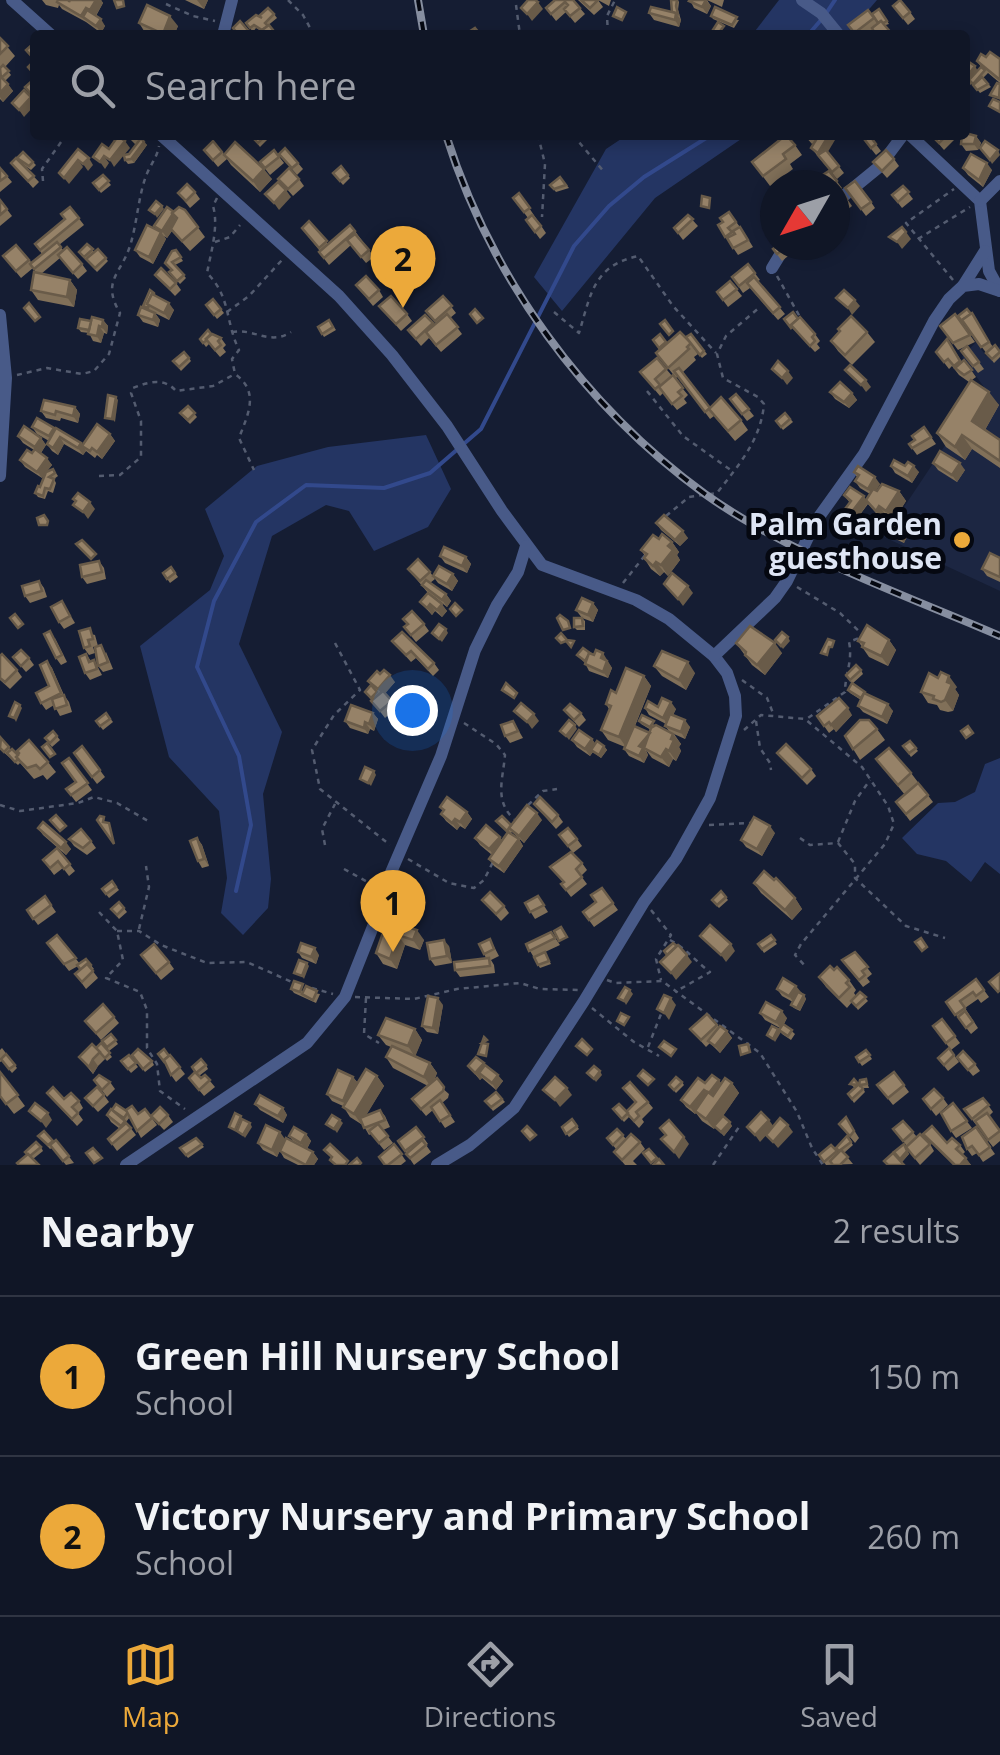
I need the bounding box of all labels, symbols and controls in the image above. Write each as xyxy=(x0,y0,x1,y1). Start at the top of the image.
search box xyxy=(30,30,970,140)
icon: search xyxy=(65,58,120,113)
text: Search here xyxy=(145,59,357,111)
north arrow xyxy=(760,170,850,260)
pin: 2 xyxy=(370,226,436,308)
place label: Palm Garden guesthouse xyxy=(749,503,942,578)
marker: Palm Garden guesthouse xyxy=(951,529,973,551)
your location xyxy=(387,685,438,736)
pin: 1 xyxy=(360,870,426,952)
text: Nearby xyxy=(40,1202,194,1259)
text: 2 results xyxy=(833,1209,960,1252)
text: Green Hill Nursery School xyxy=(135,1329,621,1381)
text: 1 xyxy=(63,1355,82,1398)
text: 150 m xyxy=(867,1355,960,1398)
text: School xyxy=(135,1381,234,1424)
text: Victory Nursery and Primary School xyxy=(135,1489,810,1541)
text: 2 xyxy=(63,1515,82,1558)
text: 260 m xyxy=(867,1515,960,1558)
text: School xyxy=(135,1541,234,1584)
tab: Map xyxy=(122,1637,180,1735)
tab: Directions xyxy=(424,1637,556,1735)
tab: Saved xyxy=(800,1637,878,1735)

